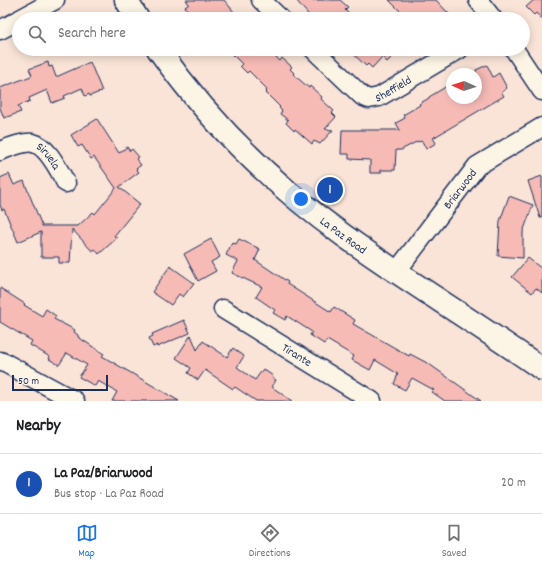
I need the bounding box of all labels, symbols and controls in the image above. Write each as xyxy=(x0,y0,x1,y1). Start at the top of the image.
search box xyxy=(12,12,530,56)
icon: search xyxy=(26,23,48,45)
text: Search here xyxy=(58,23,126,45)
north arrow xyxy=(446,68,482,104)
street label: Sheffield xyxy=(374,73,415,108)
street label: Siruela xyxy=(32,139,64,174)
street label: Briarwood xyxy=(440,166,482,213)
pin: 1 xyxy=(317,175,343,205)
your location xyxy=(291,189,311,209)
street label: La Paz Road xyxy=(316,214,370,259)
street label: Tirante xyxy=(278,340,314,372)
scale bar xyxy=(12,373,108,392)
text: 50 m xyxy=(18,374,39,390)
text: Nearby xyxy=(16,415,60,439)
text: La Paz/Briarwood xyxy=(54,463,153,485)
text: 1 xyxy=(28,474,30,493)
text: 20 m xyxy=(501,474,526,493)
text: Bus stop · La Paz Road xyxy=(54,485,164,504)
tab: Map xyxy=(76,522,98,562)
tab: Directions xyxy=(249,522,291,562)
tab: Saved xyxy=(442,522,466,562)

